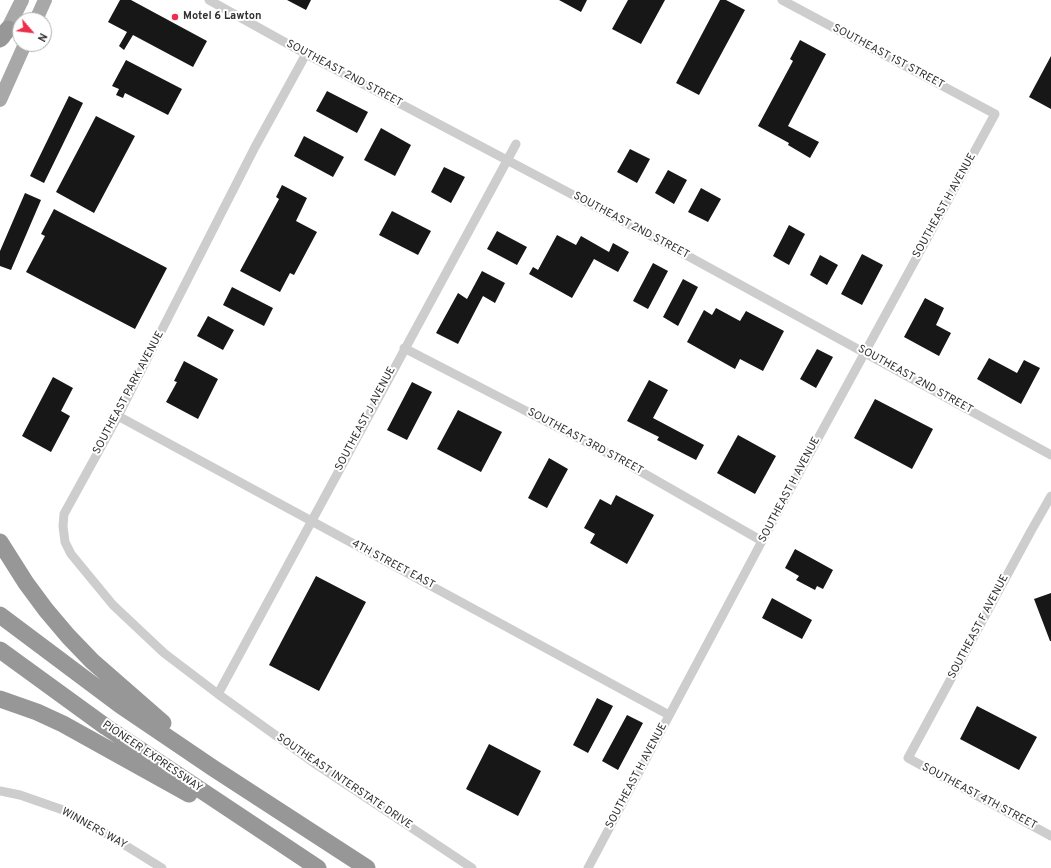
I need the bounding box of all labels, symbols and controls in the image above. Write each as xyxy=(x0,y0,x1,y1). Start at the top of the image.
place label: Motel 6 Lawton xyxy=(183,10,261,24)
north arrow xyxy=(12,12,52,52)
marker: Motel 6 Lawton xyxy=(170,12,180,22)
street label: SOUTHEAST 1ST STREET xyxy=(830,22,946,92)
text: N xyxy=(34,30,50,44)
street label: SOUTHEAST 2ND STREET xyxy=(284,38,404,110)
street label: SOUTHEAST H AVENUE xyxy=(911,151,979,261)
street label: SOUTHEAST 2ND STREET xyxy=(571,190,691,262)
street label: SOUTHEAST PARK AVENUE xyxy=(91,329,167,457)
street label: SOUTHEAST 2ND STREET xyxy=(855,343,975,417)
street label: SOUTHEAST J AVENUE xyxy=(333,365,399,473)
street label: SOUTHEAST 3RD STREET xyxy=(525,406,645,478)
street label: SOUTHEAST H AVENUE xyxy=(757,435,823,545)
street label: 4TH STREET EAST xyxy=(349,538,437,592)
street label: SOUTHEAST F AVENUE xyxy=(946,573,1012,681)
street label: PIONEER EXPRESSWAY xyxy=(100,719,204,795)
street label: SOUTHEAST H AVENUE xyxy=(604,721,670,831)
street label: SOUTHEAST INTERSTATE DRIVE xyxy=(274,732,414,832)
street label: SOUTHEAST 4TH STREET xyxy=(919,761,1039,833)
street label: WINNERS WAY xyxy=(59,806,129,852)

